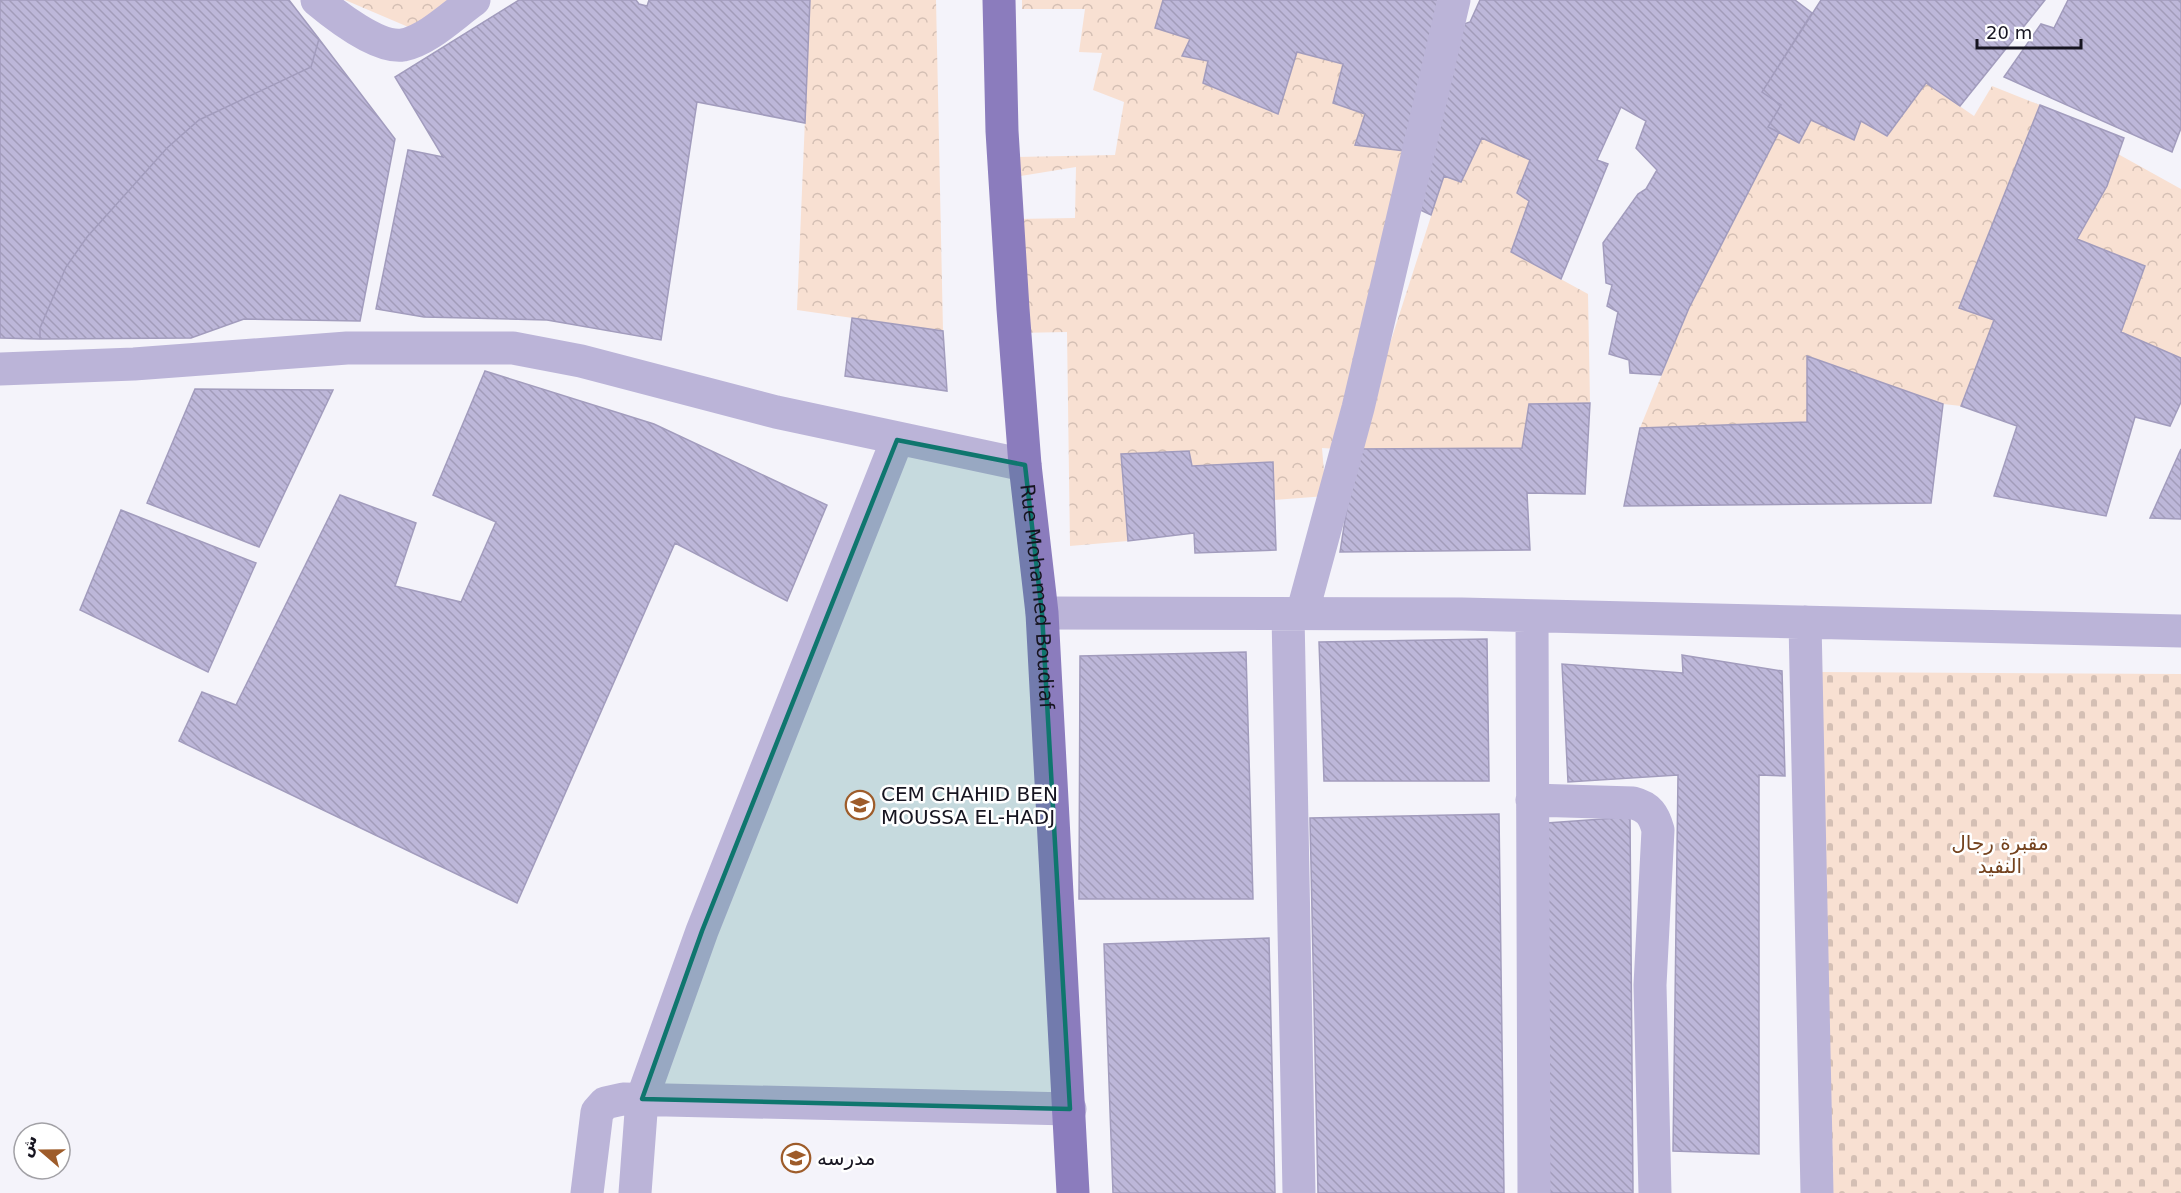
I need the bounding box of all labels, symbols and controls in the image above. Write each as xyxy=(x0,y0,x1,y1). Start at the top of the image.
scale bar xyxy=(1977,12,2080,50)
text: 20 m xyxy=(1986,22,2032,43)
street label: Rue Mohamed Boudiaf xyxy=(1015,483,1059,711)
place label: CEM CHAHID BEN MOUSSA EL-HADJ xyxy=(881,782,1058,829)
school or university icon: CEM CHAHID BEN MOUSSA EL-HADJ xyxy=(844,789,876,821)
park label: مقبرة رجال النفيد xyxy=(1951,831,2049,878)
north arrow xyxy=(12,1121,72,1181)
text: ش xyxy=(16,1132,41,1160)
school or university icon: مدرسه xyxy=(780,1142,812,1174)
place label: مدرسه xyxy=(817,1146,875,1170)

